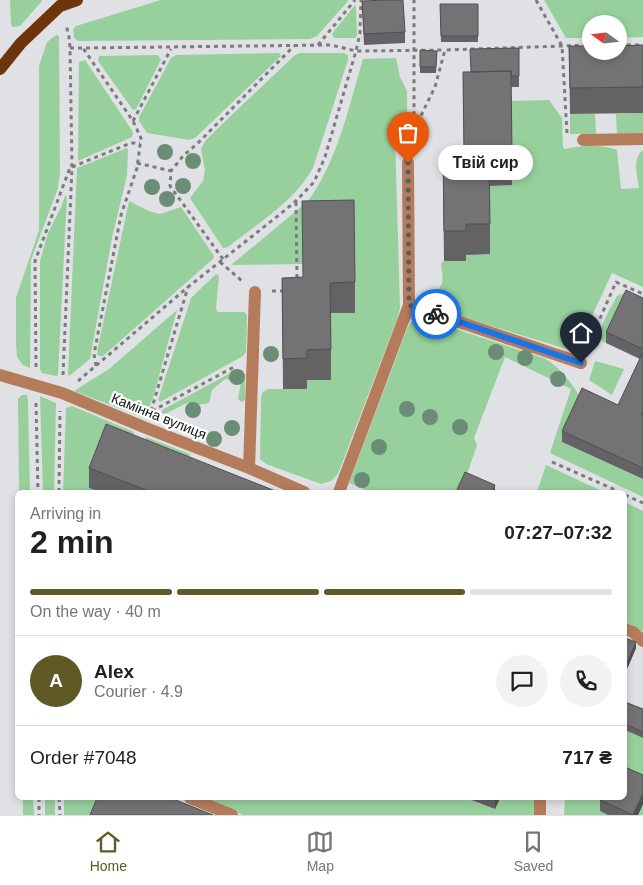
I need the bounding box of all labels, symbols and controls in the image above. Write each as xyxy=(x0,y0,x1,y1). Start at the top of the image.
north arrow xyxy=(582,15,628,60)
map controls xyxy=(582,15,627,60)
pin xyxy=(387,112,429,163)
icon: bag xyxy=(394,119,422,147)
callout: Твій сир xyxy=(438,146,533,180)
text: Твій сир xyxy=(452,154,519,171)
courier xyxy=(411,289,461,339)
icon: bike xyxy=(422,300,450,328)
pin xyxy=(560,312,602,363)
icon: home xyxy=(567,319,595,347)
street label: Камінна вулиця xyxy=(109,390,209,442)
text: Arriving in xyxy=(30,505,101,522)
text: 07:27–07:32 xyxy=(504,522,612,543)
text: 2 min xyxy=(30,524,114,560)
text: On the way · 40 m xyxy=(30,603,161,620)
button: chat xyxy=(496,655,548,707)
button: phone xyxy=(560,655,612,707)
text: Alex xyxy=(94,661,134,682)
text: A xyxy=(49,670,63,691)
text: Courier · 4.9 xyxy=(94,683,183,700)
text: Order #7048 xyxy=(30,747,137,768)
text: 717 ₴ xyxy=(562,747,612,768)
tab: Home xyxy=(90,828,127,874)
tab: Map xyxy=(306,828,334,874)
tab: Saved xyxy=(514,828,553,874)

